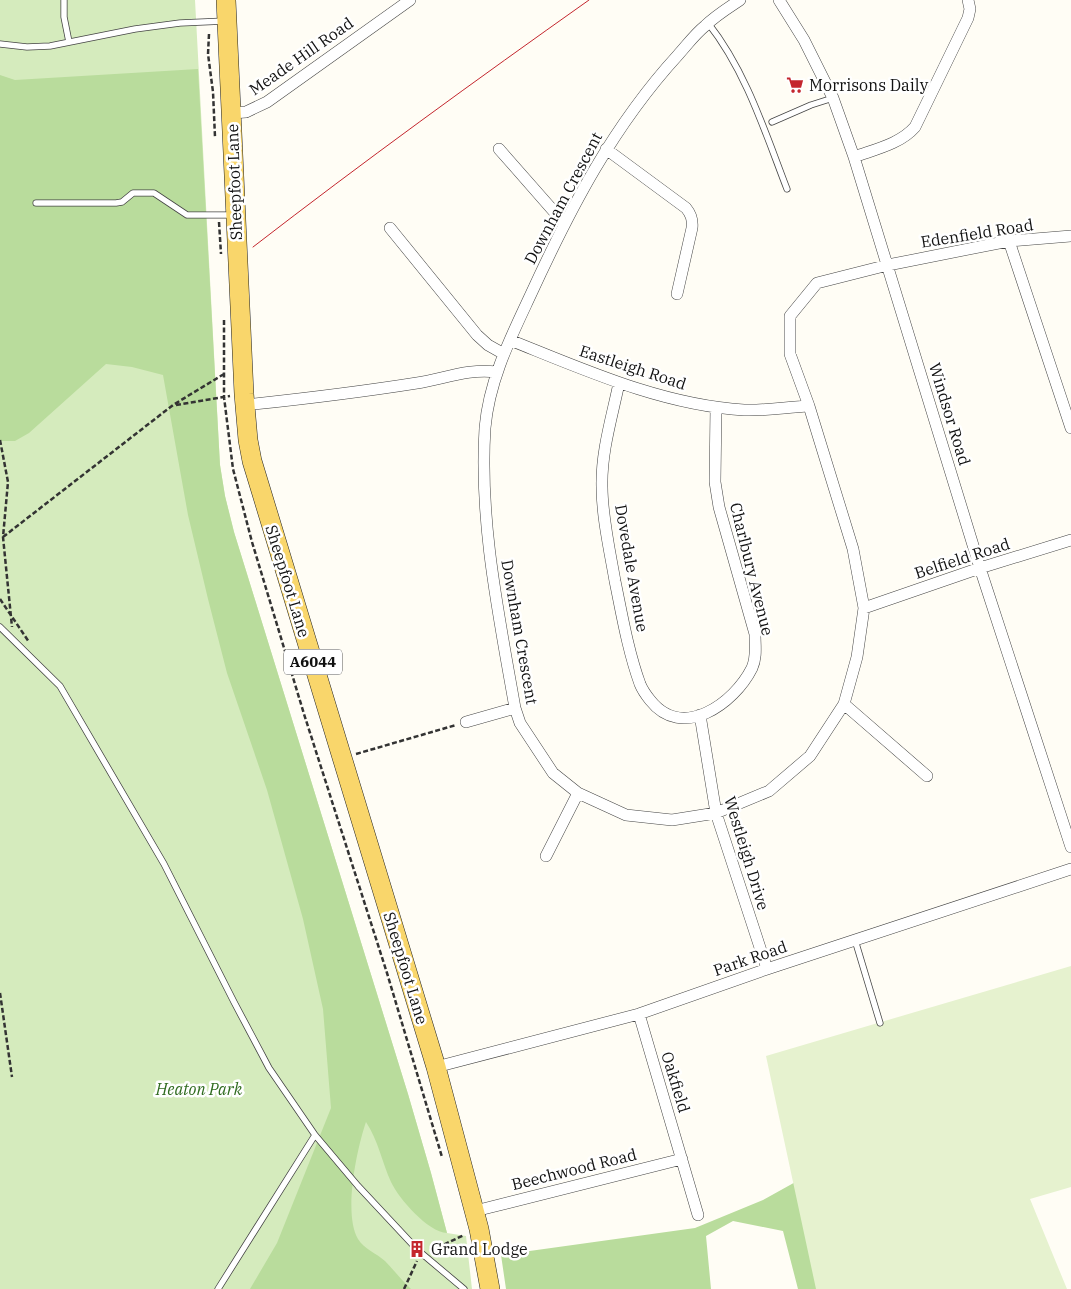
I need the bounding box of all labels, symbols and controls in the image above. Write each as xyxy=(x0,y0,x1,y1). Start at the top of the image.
street label: Meade Hill Road xyxy=(245,13,357,99)
supermarket icon: Morrisons Daily xyxy=(785,75,805,95)
place label: Morrisons Daily xyxy=(809,75,929,95)
street label: Sheepfoot Lane xyxy=(222,124,246,240)
street label: Downham Crescent xyxy=(520,128,606,267)
street label: Edenfield Road xyxy=(919,214,1035,252)
street label: Eastleigh Road xyxy=(577,340,689,394)
street label: Windsor Road xyxy=(925,360,975,468)
street label: Charlbury Avenue xyxy=(726,500,778,638)
street label: Dovedale Avenue xyxy=(611,503,653,633)
street label: Sheepfoot Lane xyxy=(261,522,315,640)
street label: Belfield Road xyxy=(912,533,1013,583)
street label: Downham Crescent xyxy=(497,558,543,706)
road number: A6044 xyxy=(284,650,342,674)
street label: Westleigh Drive xyxy=(720,794,774,912)
street label: Sheepfoot Lane xyxy=(379,909,433,1027)
street label: Park Road xyxy=(710,936,790,980)
street label: Oakfield xyxy=(657,1049,695,1115)
park label: Heaton Park xyxy=(155,1079,243,1099)
street label: Beechwood Road xyxy=(509,1144,639,1194)
building icon: Grand Lodge xyxy=(407,1239,427,1259)
place label: Grand Lodge xyxy=(431,1239,528,1259)

